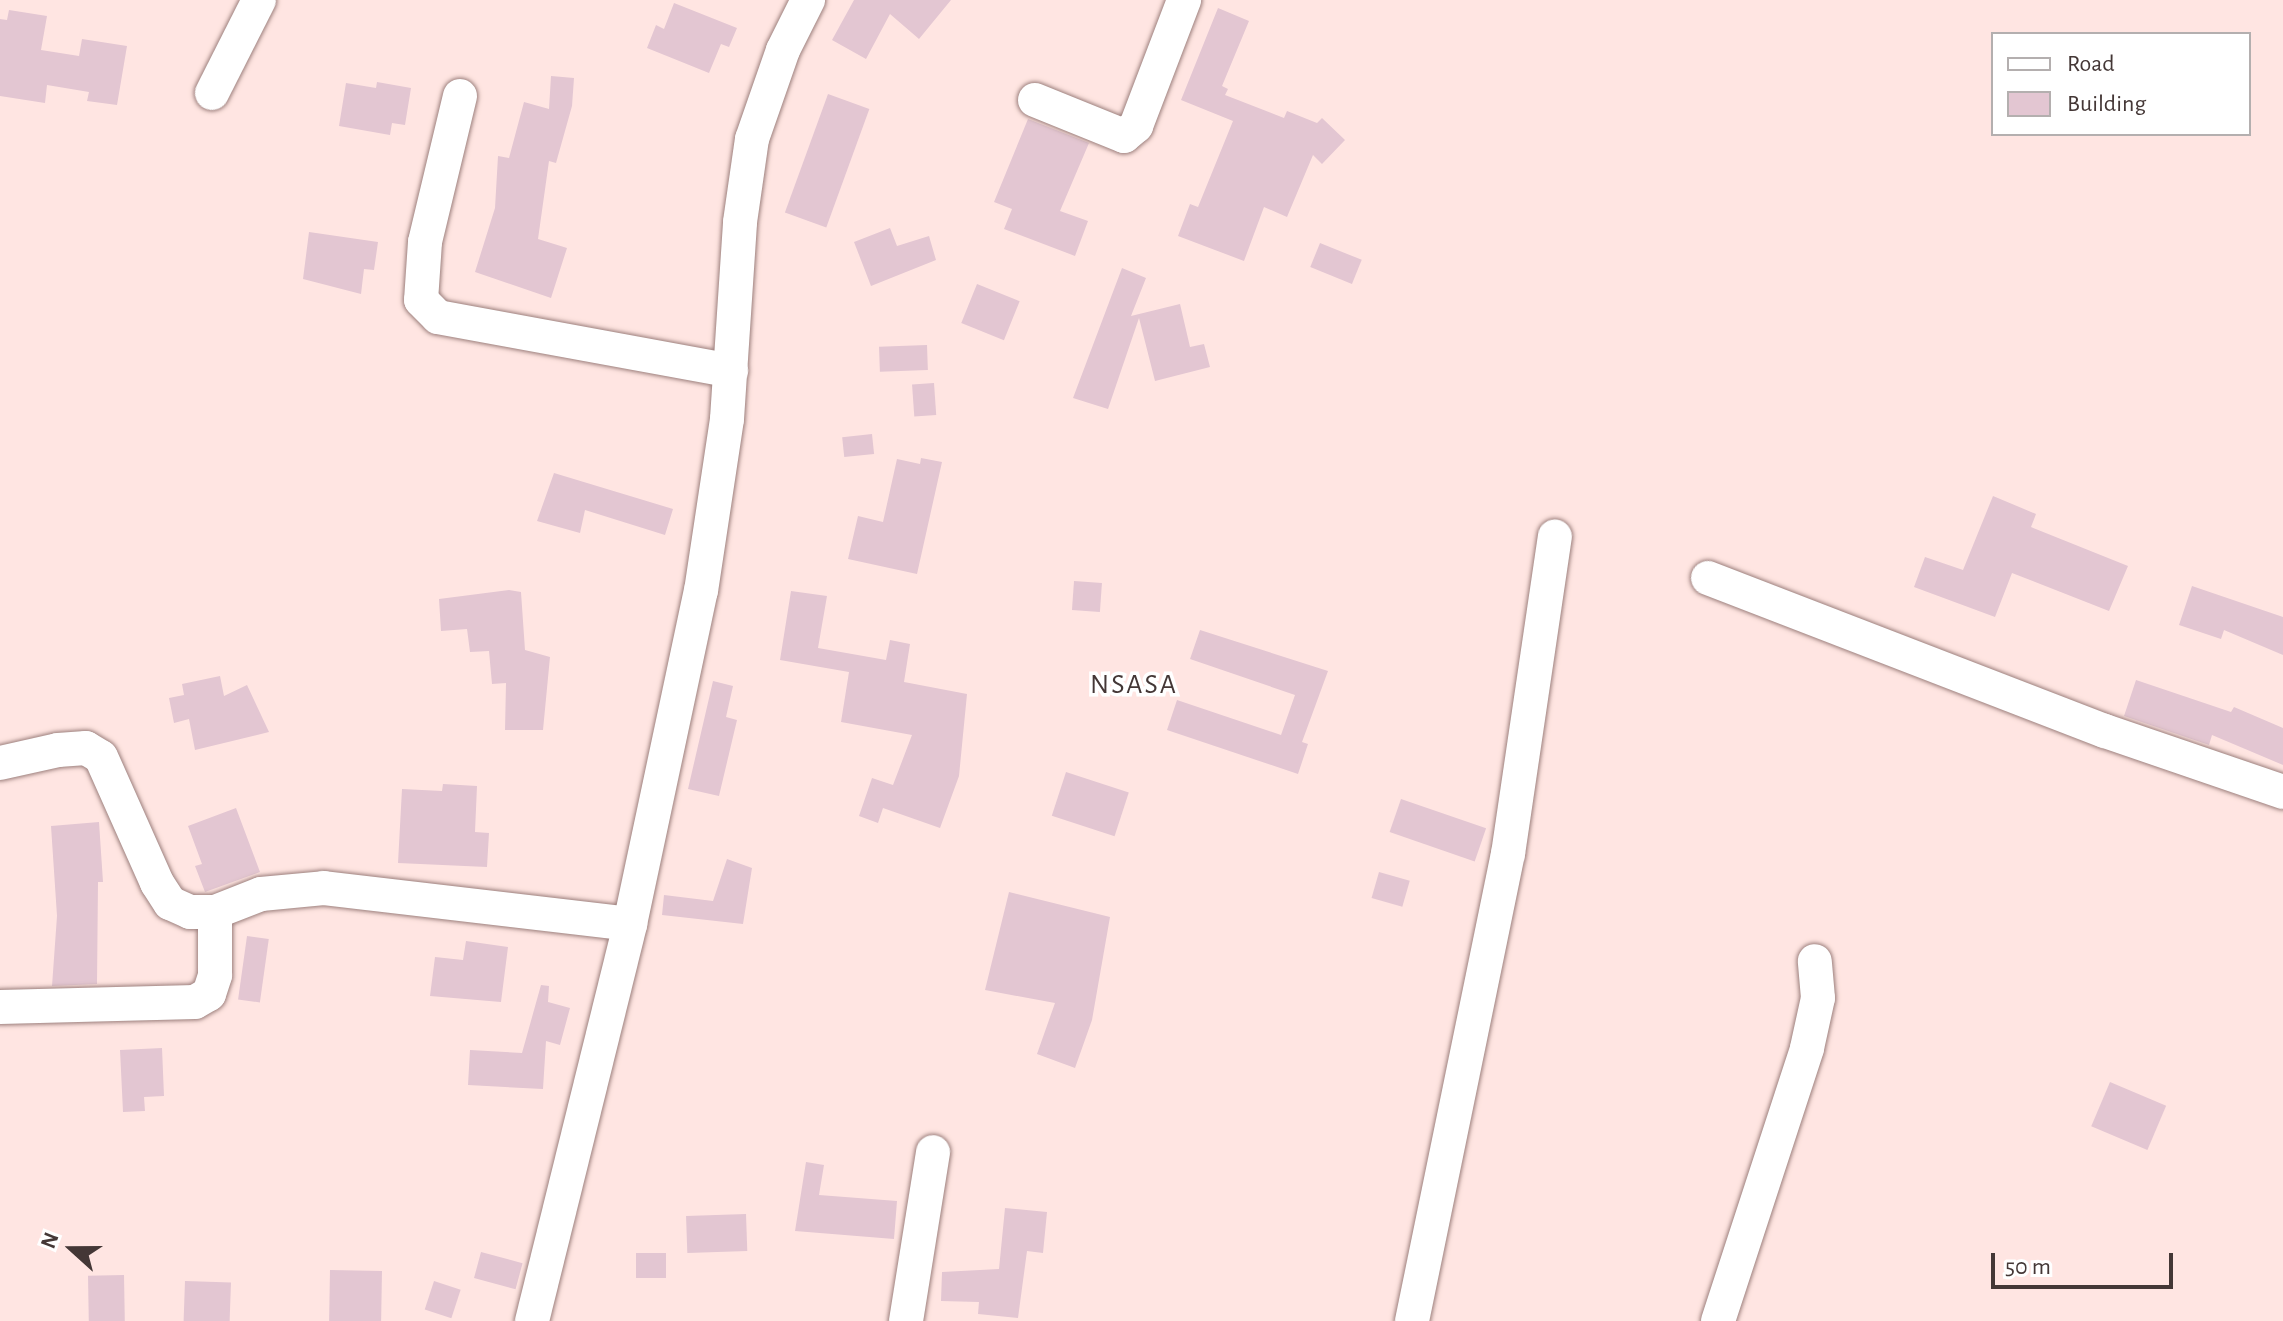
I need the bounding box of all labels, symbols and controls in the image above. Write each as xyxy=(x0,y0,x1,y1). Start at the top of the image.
legend xyxy=(1991,32,2251,136)
text: Road xyxy=(2067,52,2115,76)
text: Building xyxy=(2067,92,2146,116)
district label: NSASA xyxy=(1090,668,1178,702)
north arrow xyxy=(32,1209,112,1289)
text: N xyxy=(37,1229,63,1251)
scale bar xyxy=(1995,1237,2177,1287)
text: 50 m xyxy=(2005,1255,2051,1279)

